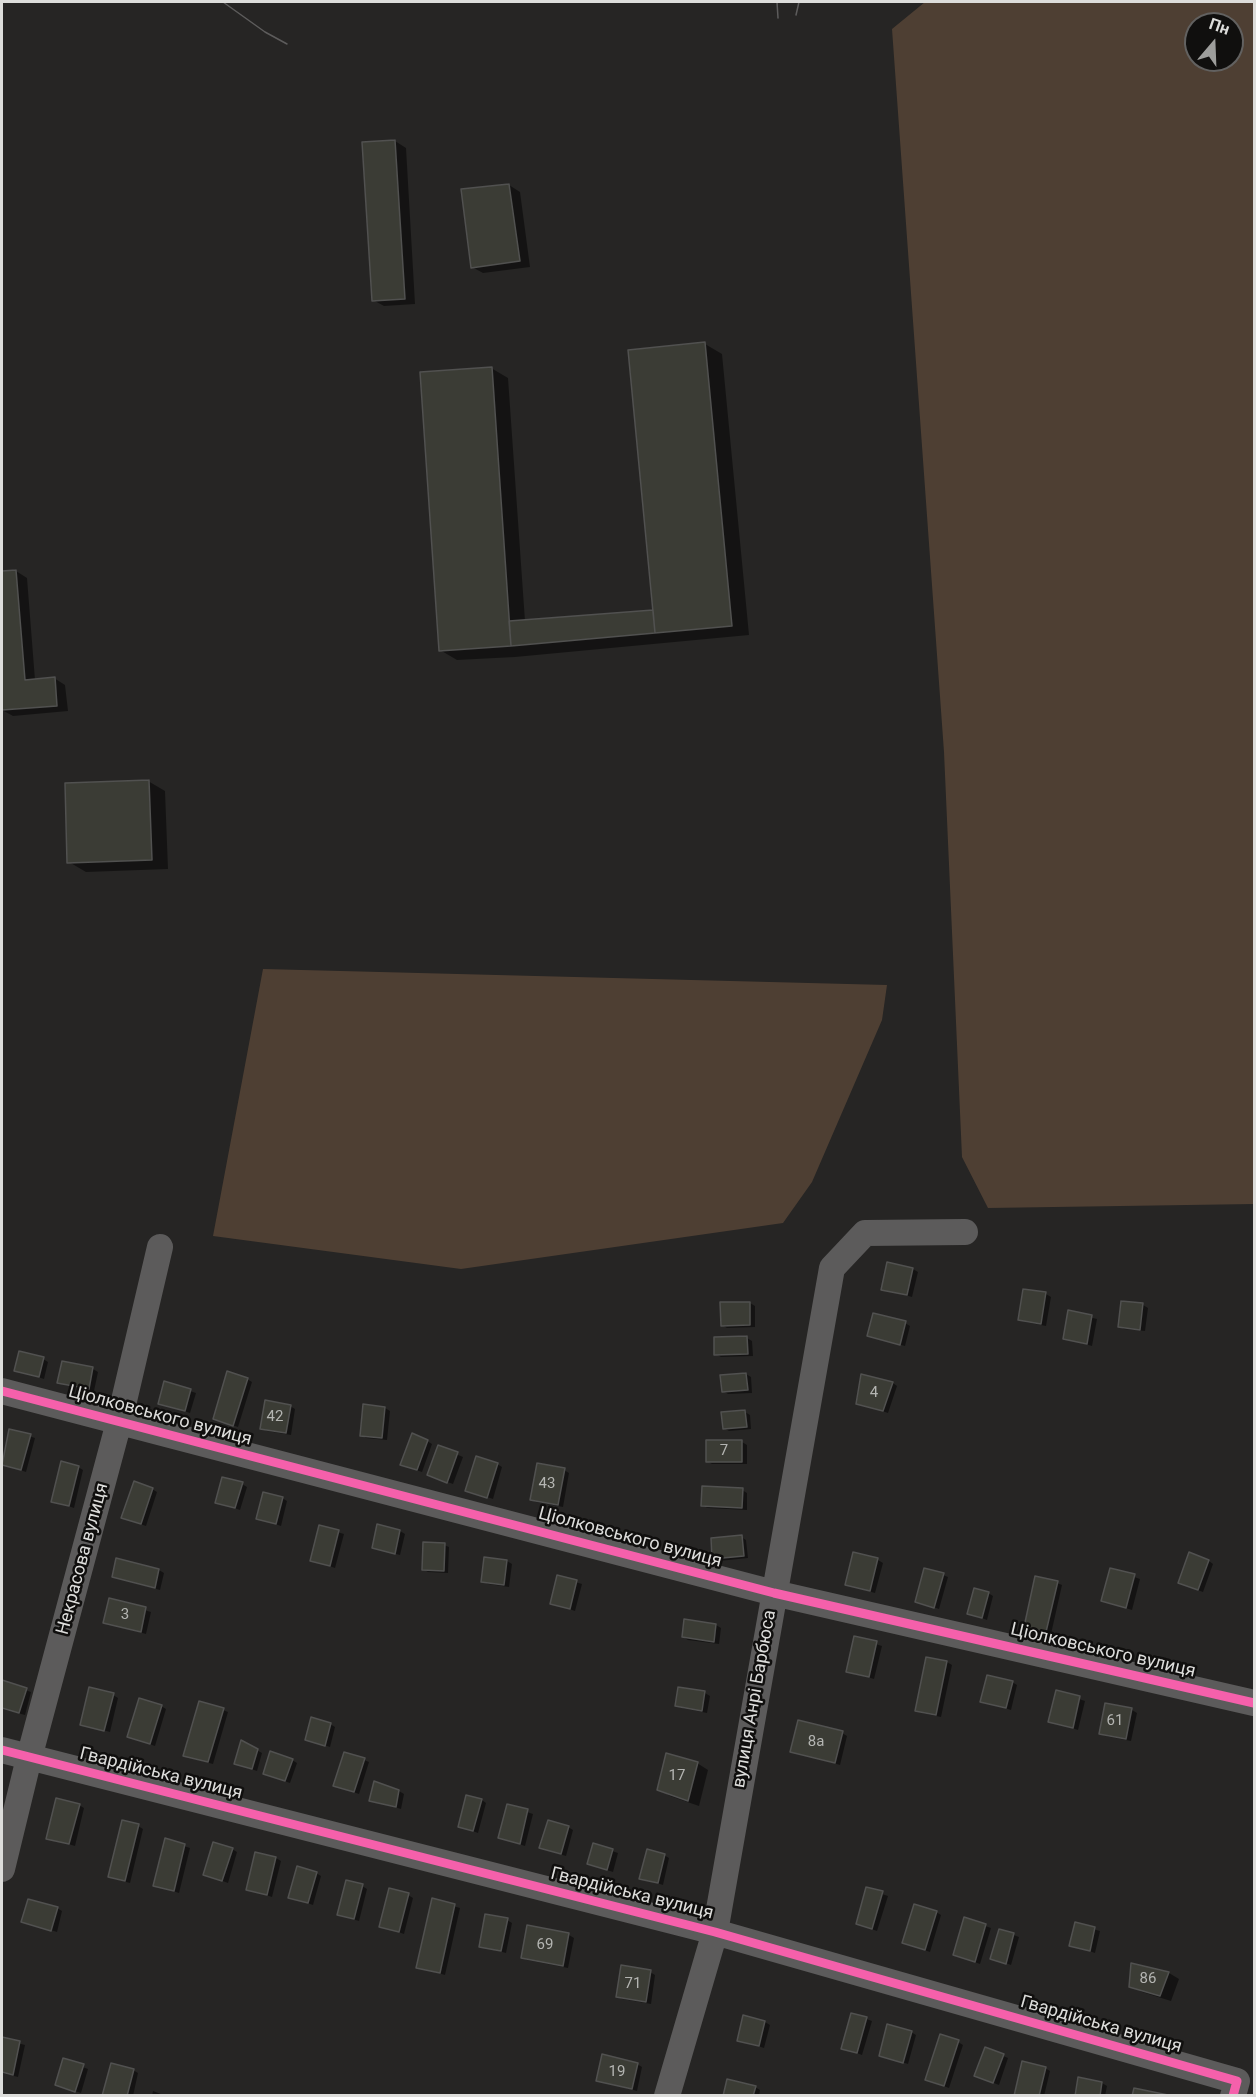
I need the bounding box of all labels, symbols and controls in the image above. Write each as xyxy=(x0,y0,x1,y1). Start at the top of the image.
north arrow xyxy=(1184,12,1244,72)
text: Пн xyxy=(1207,14,1232,39)
street label: Ціолковського вулиця xyxy=(66,1381,254,1451)
house number: 4 xyxy=(870,1384,878,1402)
house number: 42 xyxy=(267,1408,283,1426)
house number: 7 xyxy=(720,1442,728,1460)
house number: 43 xyxy=(539,1475,555,1493)
street label: Некрасова вулиця xyxy=(52,1481,114,1637)
street label: Ціолковського вулиця xyxy=(536,1503,724,1573)
house number: 3 xyxy=(121,1606,129,1624)
street label: вулиця Анрі Барбюса xyxy=(729,1608,781,1790)
street label: Ціолковського вулиця xyxy=(1008,1619,1198,1683)
house number: 61 xyxy=(1107,1712,1123,1730)
house number: 8а xyxy=(808,1733,824,1751)
street label: Гвардійська вулиця xyxy=(77,1743,245,1805)
house number: 17 xyxy=(669,1767,685,1785)
street label: Гвардійська вулиця xyxy=(548,1863,716,1925)
house number: 69 xyxy=(537,1936,553,1954)
house number: 86 xyxy=(1140,1970,1156,1988)
house number: 71 xyxy=(625,1975,641,1993)
street label: Гвардійська вулиця xyxy=(1018,1992,1184,2058)
house number: 19 xyxy=(609,2063,625,2081)

